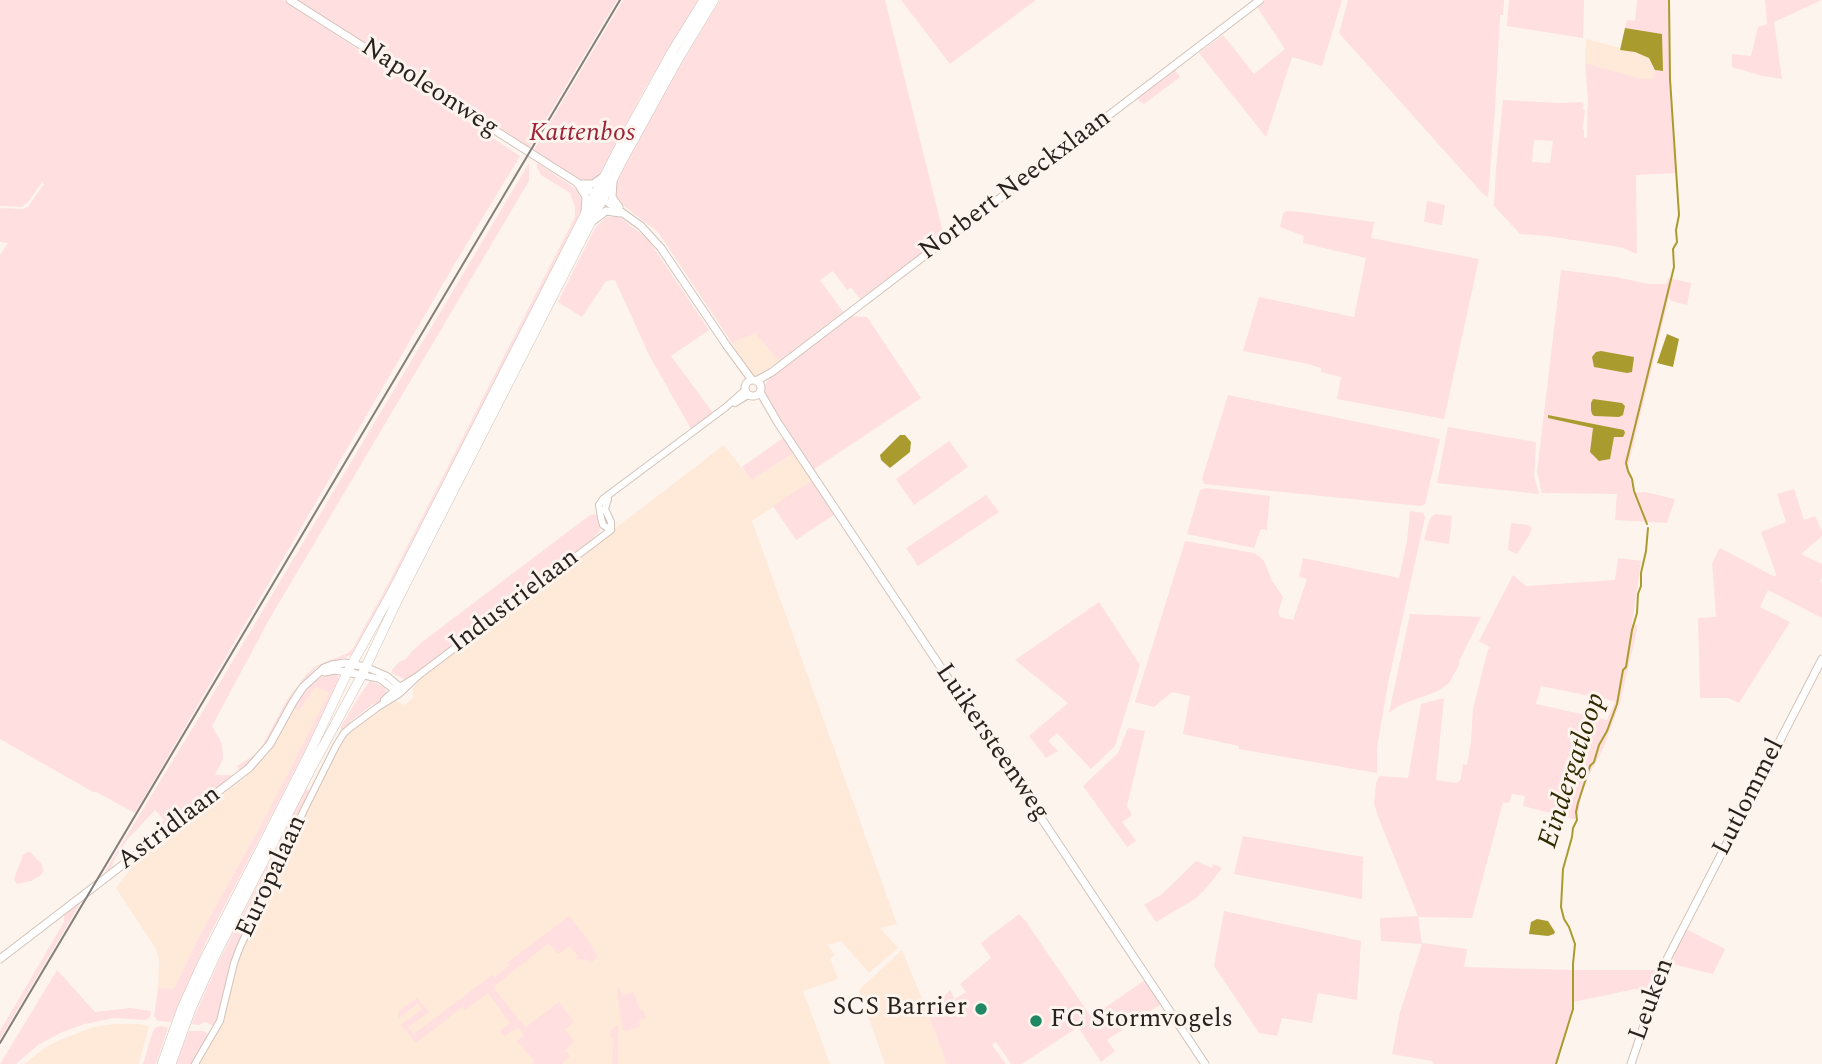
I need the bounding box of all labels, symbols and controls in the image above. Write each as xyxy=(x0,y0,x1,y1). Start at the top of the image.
street label: Napoleonweg xyxy=(354,33,504,145)
street label: Norbert Neeckxlaan xyxy=(914,104,1118,268)
park label: Kattenbos xyxy=(529,119,635,151)
street label: Industrielaan xyxy=(444,543,586,661)
street label: Luikersteenweg xyxy=(927,659,1055,827)
water label: Eindergatloop xyxy=(1533,689,1615,853)
street label: Lutlommel xyxy=(1707,734,1793,862)
street label: Astridlaan xyxy=(112,780,228,878)
street label: Europalaan xyxy=(231,811,315,943)
street label: Leuken xyxy=(1624,955,1682,1045)
place label: SCS Barrier xyxy=(833,993,967,1025)
marker: SCS Barrier xyxy=(973,1001,989,1017)
place label: FC Stormvogels xyxy=(1050,1005,1233,1037)
marker: FC Stormvogels xyxy=(1028,1013,1044,1029)

